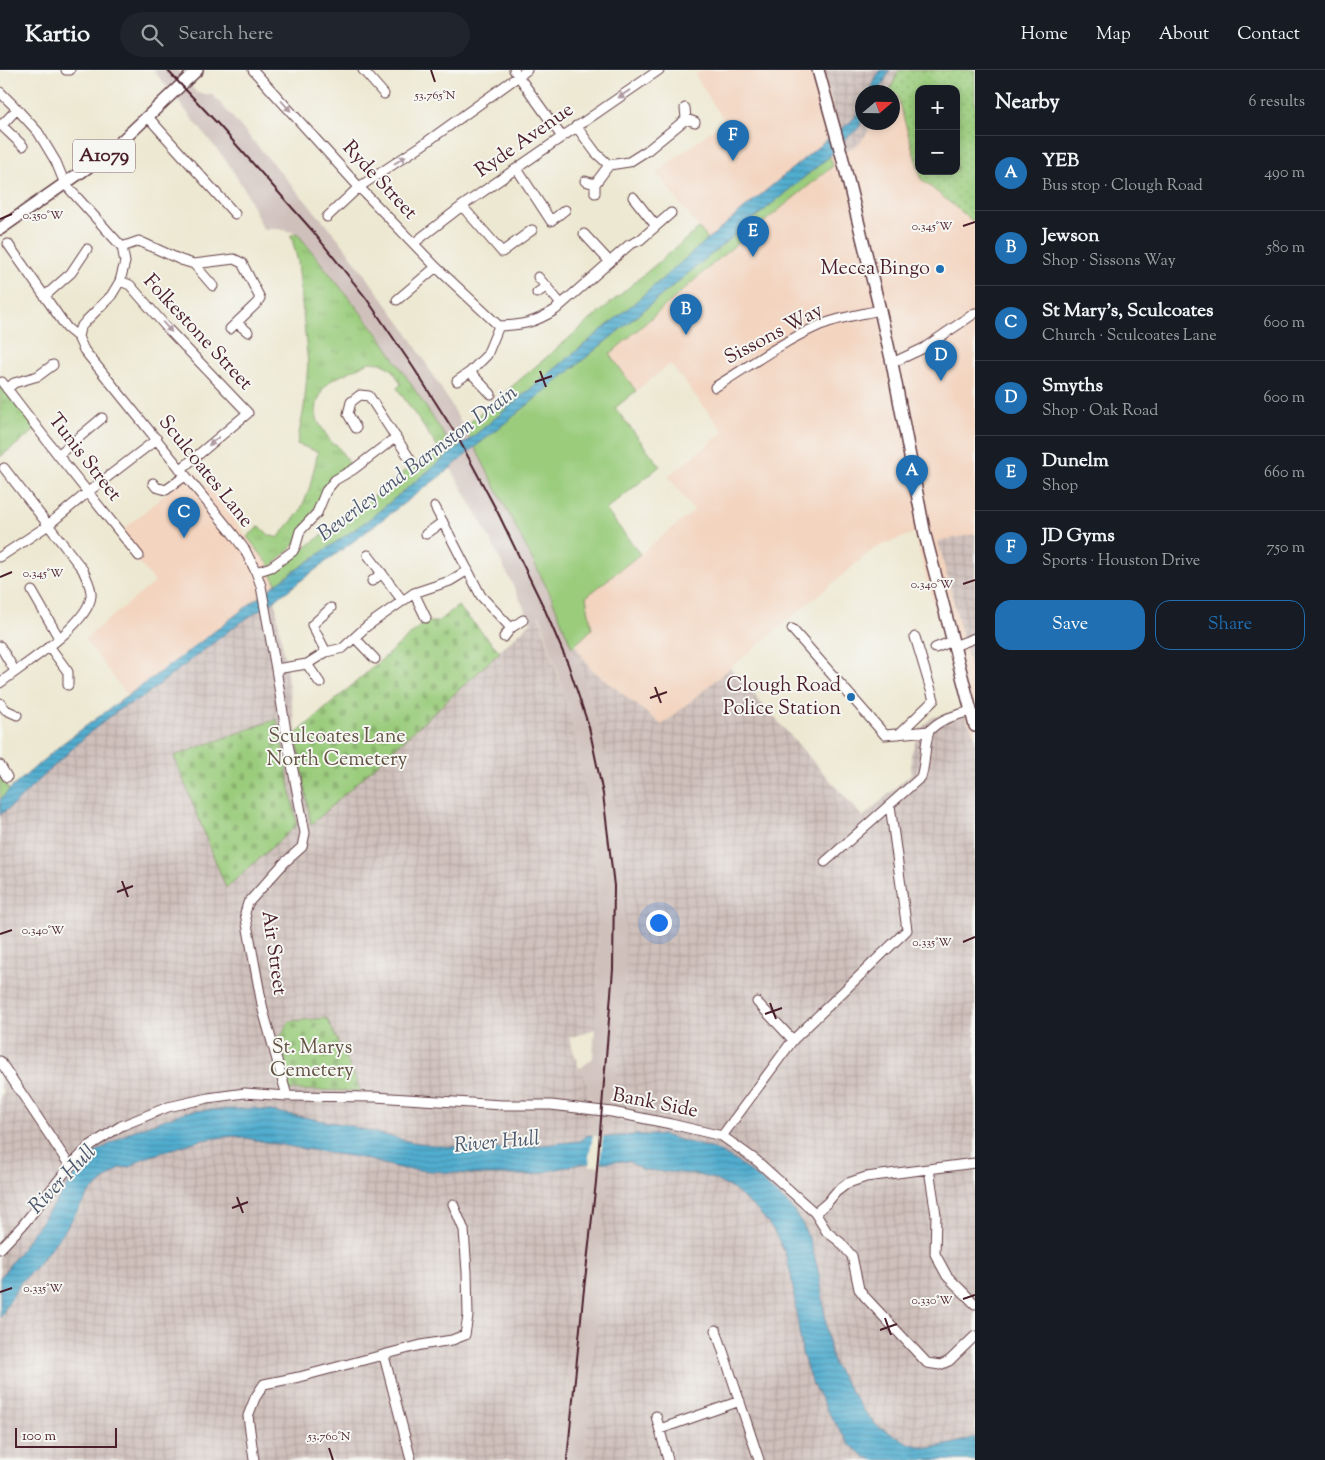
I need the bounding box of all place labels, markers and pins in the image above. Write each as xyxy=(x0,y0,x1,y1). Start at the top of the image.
pin: F xyxy=(717,120,749,161)
pin: E xyxy=(737,216,769,257)
place label: Mecca Bingo xyxy=(821,255,930,284)
marker: Mecca Bingo xyxy=(934,263,946,275)
pin: B xyxy=(670,294,702,335)
pin: D xyxy=(925,340,957,381)
pin: A xyxy=(896,455,928,496)
pin: C xyxy=(168,497,200,538)
place label: Clough Road Police Station xyxy=(723,672,841,724)
marker: Clough Road Police Station xyxy=(845,691,857,703)

